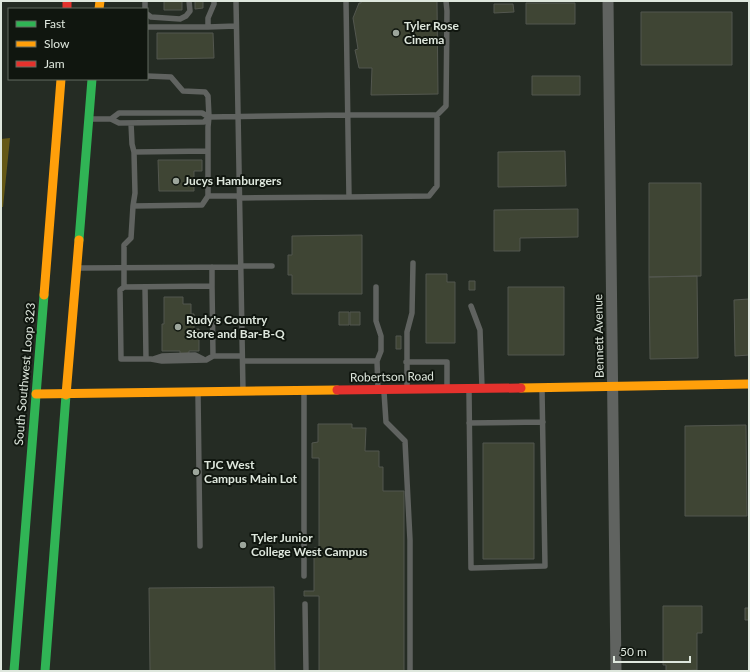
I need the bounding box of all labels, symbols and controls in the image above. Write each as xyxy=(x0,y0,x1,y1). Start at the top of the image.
legend xyxy=(8,8,148,80)
text: Fast xyxy=(44,16,66,31)
place label: Tyler Rose Cinema xyxy=(404,18,460,47)
marker: Tyler Rose Cinema xyxy=(391,28,401,38)
text: Slow xyxy=(44,36,70,51)
text: Jam xyxy=(44,56,65,71)
place label: Jucys Hamburgers xyxy=(184,173,282,188)
marker: Jucys Hamburgers xyxy=(171,176,181,186)
street label: Bennett Avenue xyxy=(590,294,607,378)
street label: South Southwest Loop 323 xyxy=(11,302,38,446)
place label: Rudy's Country Store and Bar-B-Q xyxy=(186,312,285,341)
marker: Rudy's Country Store and Bar-B-Q xyxy=(173,322,183,332)
street label: Robertson Road xyxy=(350,368,434,385)
place label: TJC West Campus Main Lot xyxy=(204,457,298,486)
marker: TJC West Campus Main Lot xyxy=(191,467,201,477)
place label: Tyler Junior College West Campus xyxy=(251,530,367,559)
marker: Tyler Junior College West Campus xyxy=(238,540,248,550)
scale bar xyxy=(614,638,690,664)
text: 50 m xyxy=(620,644,647,659)

